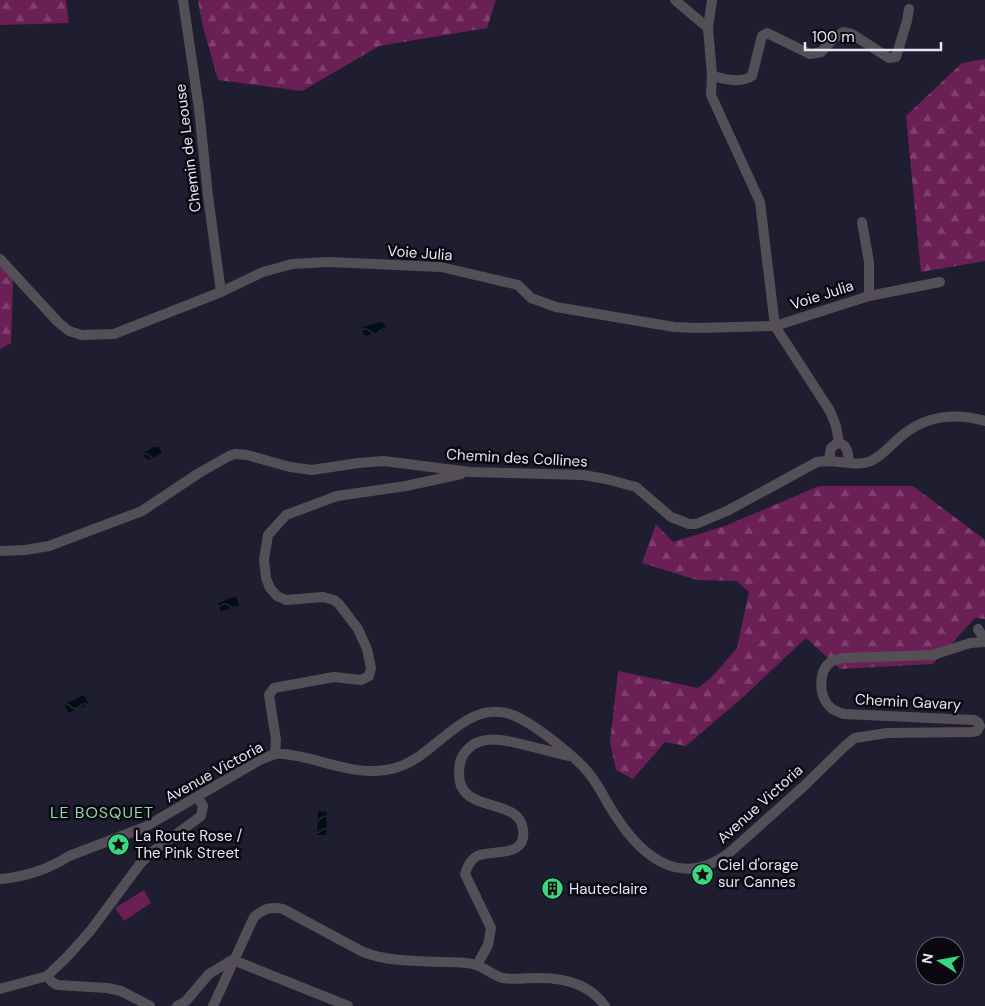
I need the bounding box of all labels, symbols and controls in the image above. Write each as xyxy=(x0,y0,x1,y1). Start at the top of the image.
scale bar xyxy=(805,20,941,52)
text: 100 m xyxy=(812,27,855,47)
street label: Chemin de Leouse xyxy=(170,83,206,213)
street label: Voie Julia xyxy=(387,241,453,265)
street label: Voie Julia xyxy=(788,275,856,315)
street label: Chemin des Collines xyxy=(446,444,588,472)
street label: Chemin Gavary xyxy=(854,689,962,715)
street label: Avenue Victoria xyxy=(162,737,266,807)
street label: Avenue Victoria xyxy=(713,760,807,848)
district label: LE BOSQUET xyxy=(50,802,154,823)
place label: La Route Rose / The Pink Street xyxy=(135,826,243,863)
place icon: La Route Rose / The Pink Street xyxy=(107,833,131,857)
place label: Ciel d'orage sur Cannes xyxy=(718,855,799,892)
place icon: Ciel d'orage sur Cannes xyxy=(690,862,714,886)
building icon: Hauteclaire xyxy=(541,877,565,901)
place label: Hauteclaire xyxy=(569,879,648,899)
north arrow xyxy=(915,936,965,986)
text: N xyxy=(917,952,937,965)

